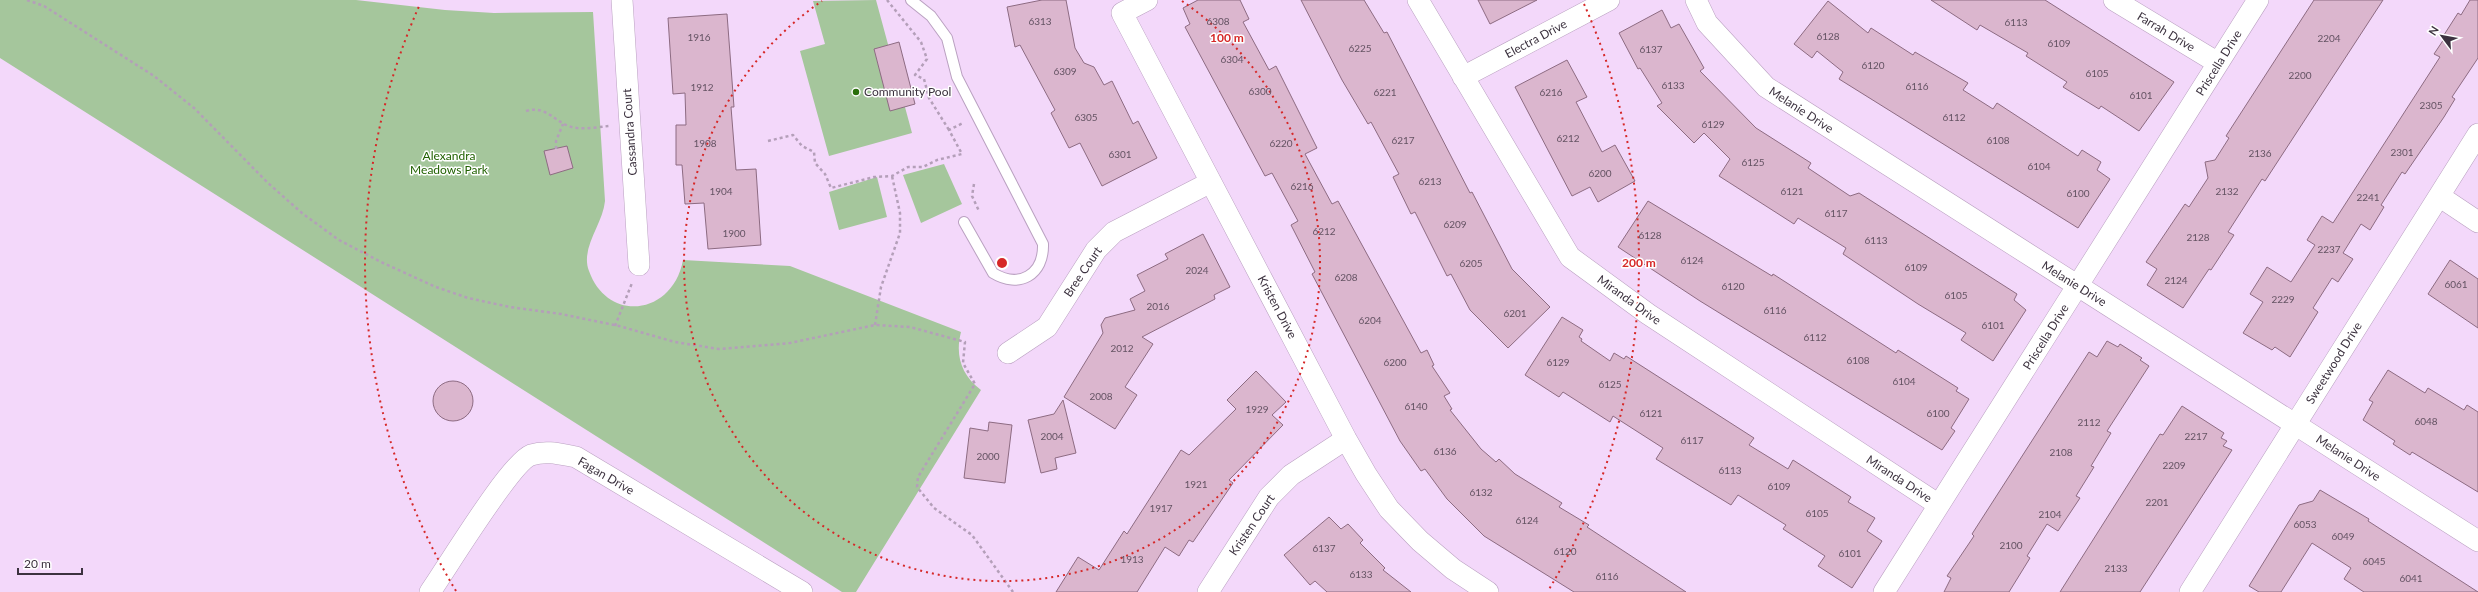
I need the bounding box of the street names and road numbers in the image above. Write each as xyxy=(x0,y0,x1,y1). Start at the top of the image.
street label: Farrah Drive xyxy=(2135,8,2198,55)
street label: Electra Drive xyxy=(1502,16,1569,61)
street label: Priscella Drive xyxy=(2192,27,2245,98)
street label: Melanie Drive xyxy=(1766,83,1836,136)
street label: Cassandra Court xyxy=(619,87,640,176)
street label: Bree Court xyxy=(1060,243,1105,300)
street label: Melanie Drive xyxy=(2039,258,2109,309)
street label: Miranda Drive xyxy=(1594,271,1664,328)
street label: Kristen Drive xyxy=(1255,273,1300,341)
street label: Priscella Drive xyxy=(2019,301,2072,372)
street label: Sweetwood Drive xyxy=(2302,319,2365,407)
street label: Melanie Drive xyxy=(2313,431,2383,484)
street label: Miranda Drive xyxy=(1864,452,1935,505)
street label: Fagan Drive xyxy=(575,453,637,498)
street label: Kristen Court xyxy=(1226,491,1278,558)

